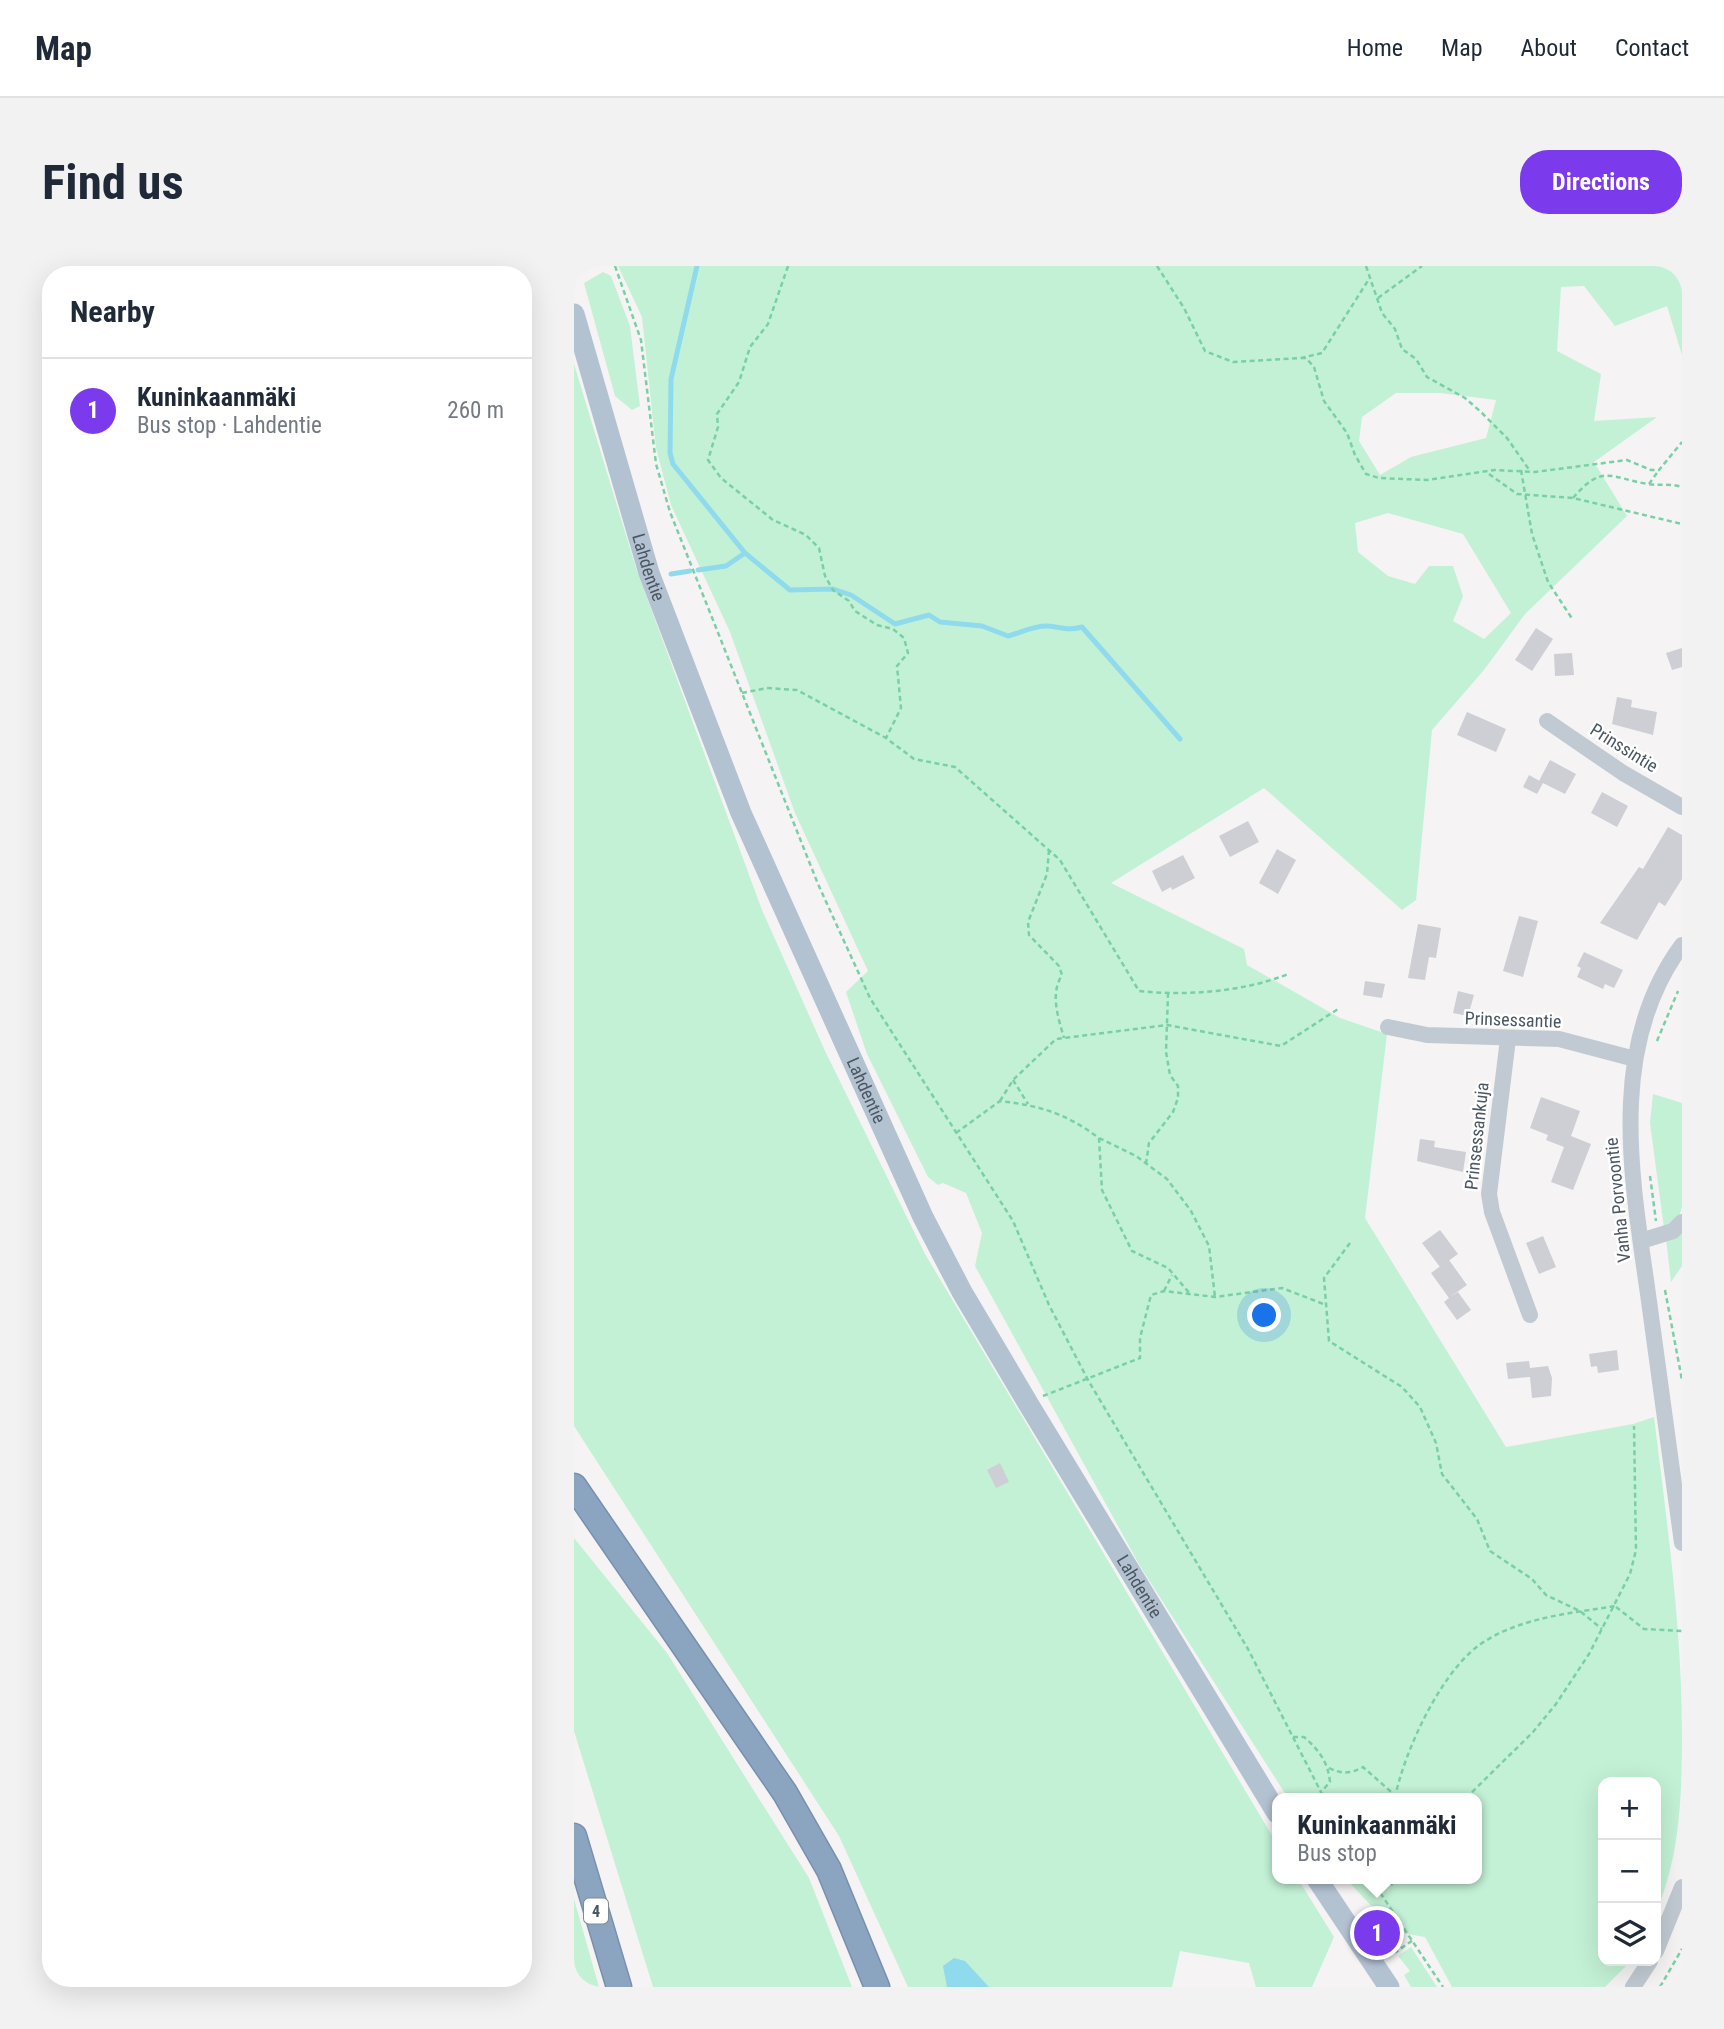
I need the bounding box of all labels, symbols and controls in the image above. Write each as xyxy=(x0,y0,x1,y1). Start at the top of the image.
text: Map xyxy=(35,29,92,68)
text: Home xyxy=(1347,34,1403,62)
text: Map xyxy=(1441,34,1483,62)
text: About xyxy=(1521,34,1577,62)
text: Contact xyxy=(1615,34,1689,62)
button: Directions xyxy=(1520,150,1682,214)
text: Find us xyxy=(42,154,184,211)
text: Nearby xyxy=(70,294,155,329)
text: Kuninkaanmäki xyxy=(137,382,296,412)
text: 1 xyxy=(87,397,99,424)
text: 260 m xyxy=(447,397,504,424)
text: Bus stop · Lahdentie xyxy=(137,412,322,439)
street label: Lahdentie xyxy=(628,531,670,604)
street label: Prinssintie xyxy=(1587,719,1662,776)
street label: Prinsessantie xyxy=(1464,1007,1562,1032)
street label: Lahdentie xyxy=(843,1054,890,1126)
street label: Prinsessankuja xyxy=(1460,1081,1493,1191)
street label: Vanha Porvoontie xyxy=(1601,1137,1634,1263)
your location xyxy=(1247,1298,1281,1332)
street label: Lahdentie xyxy=(1113,1551,1167,1621)
map controls xyxy=(1598,1777,1661,1966)
button: + xyxy=(1598,1777,1661,1840)
popup xyxy=(1272,1793,1482,1884)
text: Kuninkaanmäki xyxy=(1297,1810,1457,1840)
text: Bus stop xyxy=(1297,1840,1377,1867)
button: − xyxy=(1598,1840,1661,1903)
road number: 4 xyxy=(584,1898,608,1924)
button: layers xyxy=(1598,1903,1661,1966)
pin: 1 xyxy=(1354,1907,1400,1959)

